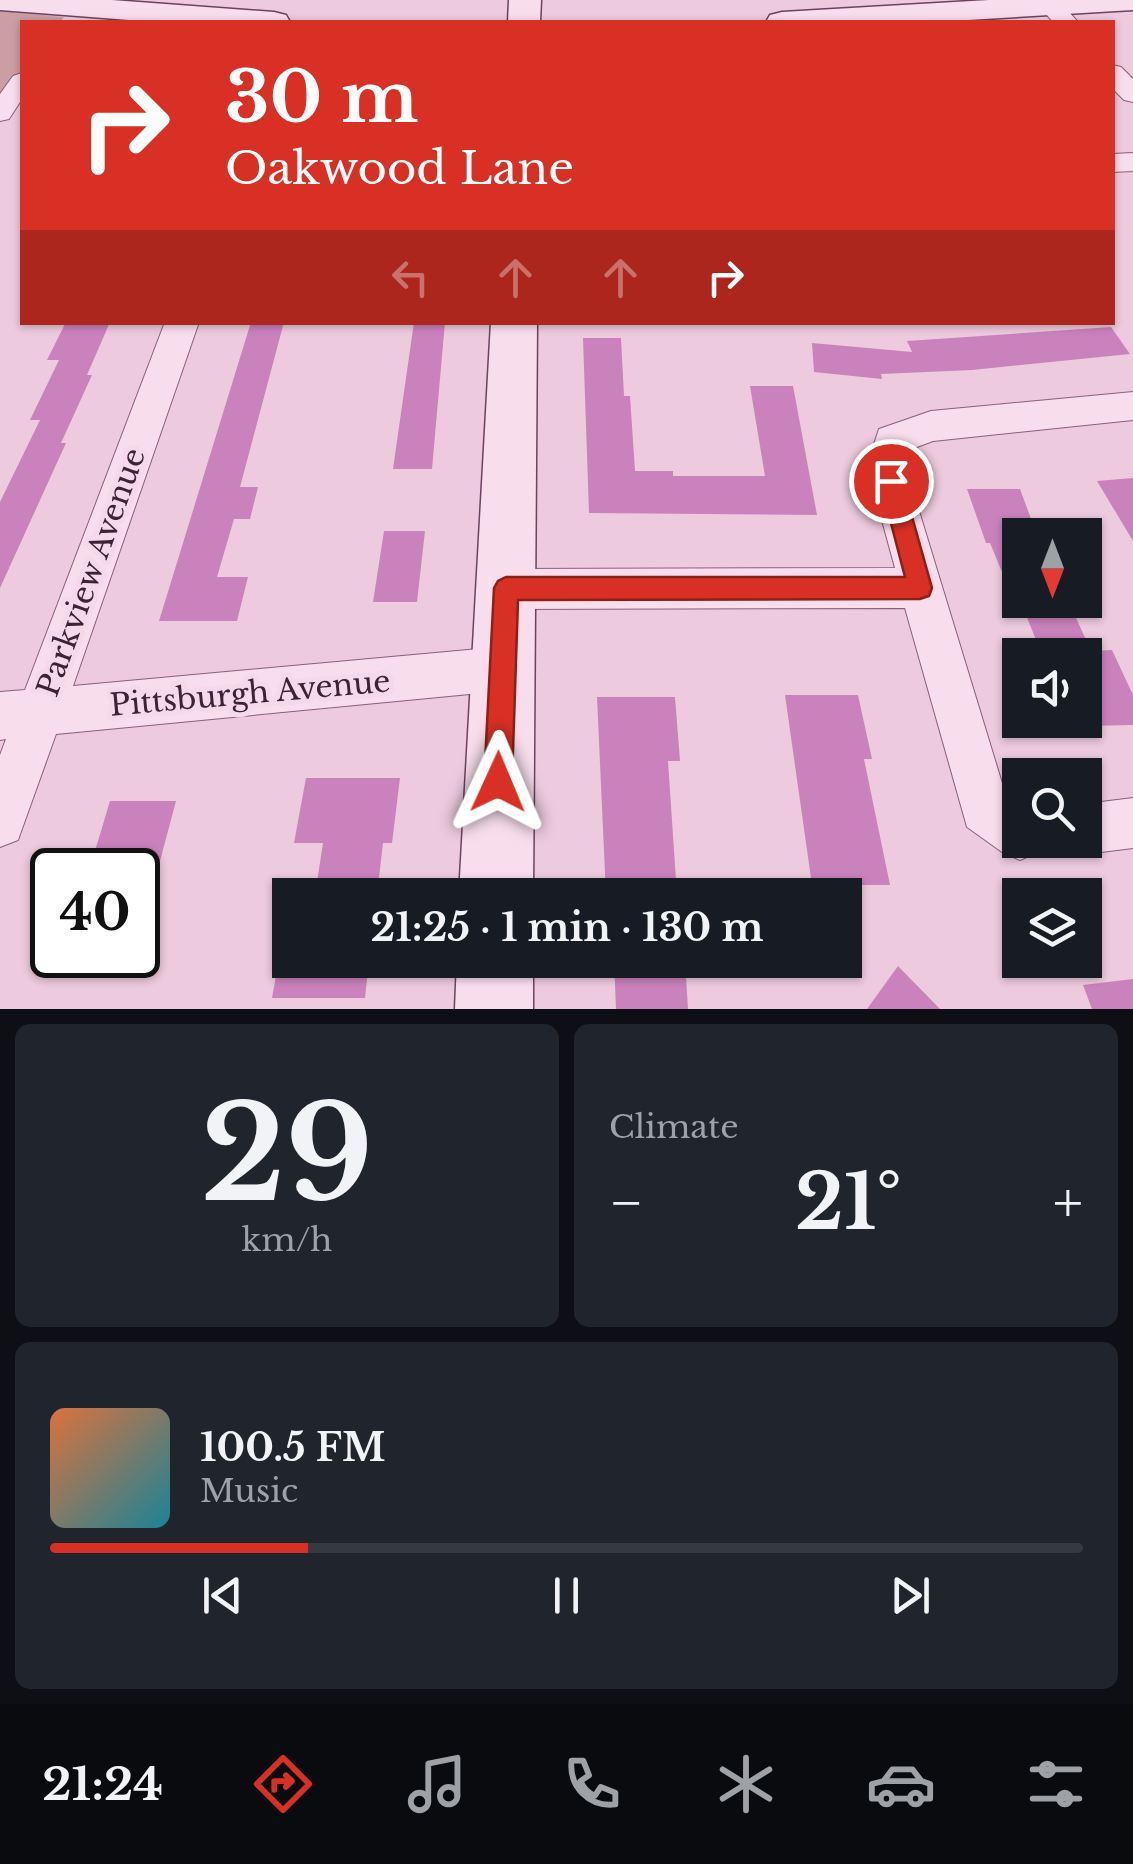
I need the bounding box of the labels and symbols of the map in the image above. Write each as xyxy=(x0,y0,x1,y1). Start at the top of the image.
pin xyxy=(849,439,934,524)
street label: Parkview Avenue xyxy=(29,443,153,701)
north arrow xyxy=(1002,518,1102,618)
street label: Pittsburgh Avenue xyxy=(108,662,392,724)
position arrow xyxy=(446,730,550,834)
speed limit sign: 40 xyxy=(30,848,160,978)

